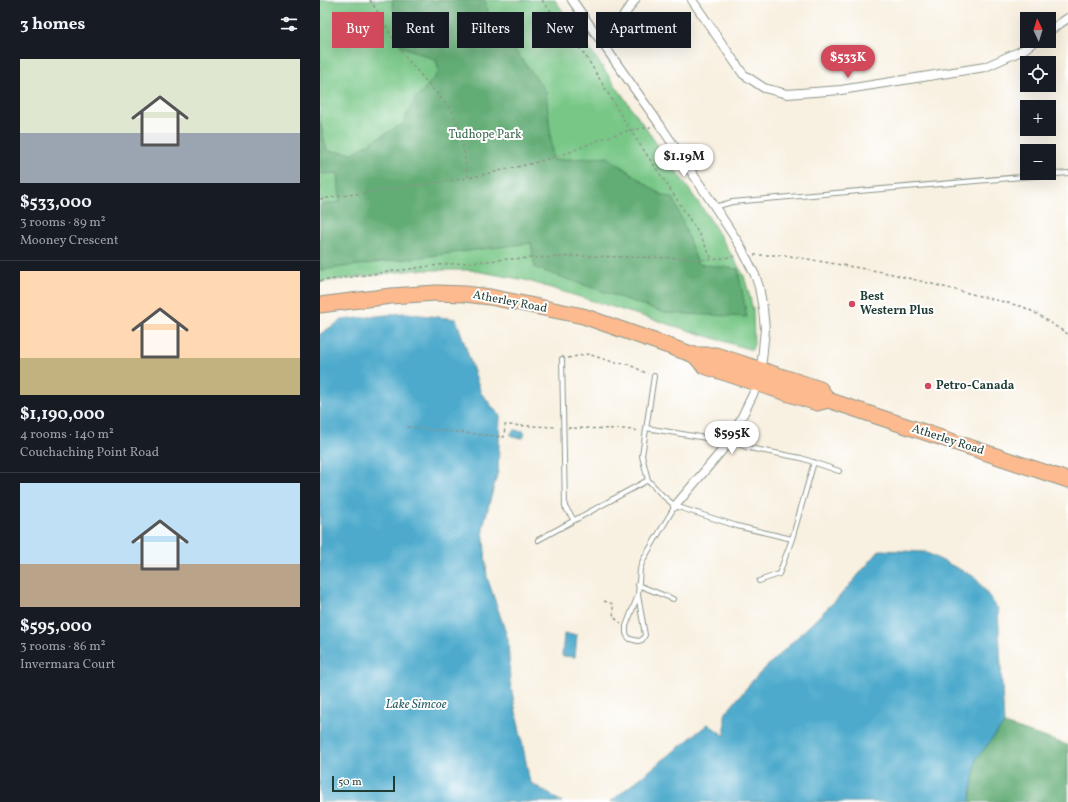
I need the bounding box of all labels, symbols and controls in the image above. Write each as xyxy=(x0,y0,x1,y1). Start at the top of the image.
chip: Buy xyxy=(332,12,384,48)
chip: Rent xyxy=(392,12,449,48)
chip: Filters xyxy=(457,12,524,48)
chip: New xyxy=(532,12,588,48)
chip: Apartment xyxy=(596,12,691,48)
north arrow xyxy=(1020,12,1056,48)
map controls xyxy=(1020,12,1056,180)
text: 3 homes xyxy=(20,13,85,36)
icon: filters xyxy=(278,13,300,35)
pin: $533K xyxy=(820,45,876,79)
text: $533K xyxy=(830,49,866,67)
button: locate xyxy=(1020,56,1056,92)
icon: home xyxy=(124,85,196,157)
button: + xyxy=(1020,100,1056,136)
park label: Tudhope Park xyxy=(449,127,522,143)
pin: $1.19M xyxy=(651,144,717,178)
button: − xyxy=(1020,144,1056,180)
text: $1.19M xyxy=(663,148,705,166)
text: $533,000 xyxy=(20,191,92,214)
text: 3 rooms · 89 m² xyxy=(20,214,106,232)
text: Mooney Crescent xyxy=(20,232,119,250)
street label: Atherley Road xyxy=(472,287,549,317)
place label: Best Western Plus xyxy=(860,289,934,319)
icon: home xyxy=(124,297,196,369)
marker: Best Western Plus xyxy=(847,299,857,309)
place label: Petro-Canada xyxy=(936,378,1015,394)
marker: Petro-Canada xyxy=(923,381,933,391)
text: $1,190,000 xyxy=(20,403,105,426)
pin: $595K xyxy=(704,421,760,455)
street label: Atherley Road xyxy=(910,421,986,459)
text: $595K xyxy=(714,425,750,443)
text: 4 rooms · 140 m² xyxy=(20,426,114,444)
text: Couchaching Point Road xyxy=(20,444,159,462)
icon: home xyxy=(124,509,196,581)
text: $595,000 xyxy=(20,615,92,638)
text: 3 rooms · 86 m² xyxy=(20,638,105,656)
text: Invermara Court xyxy=(20,656,115,674)
water label: Lake Simcoe xyxy=(386,696,447,714)
scale bar xyxy=(332,774,395,793)
text: 50 m xyxy=(338,775,362,790)

